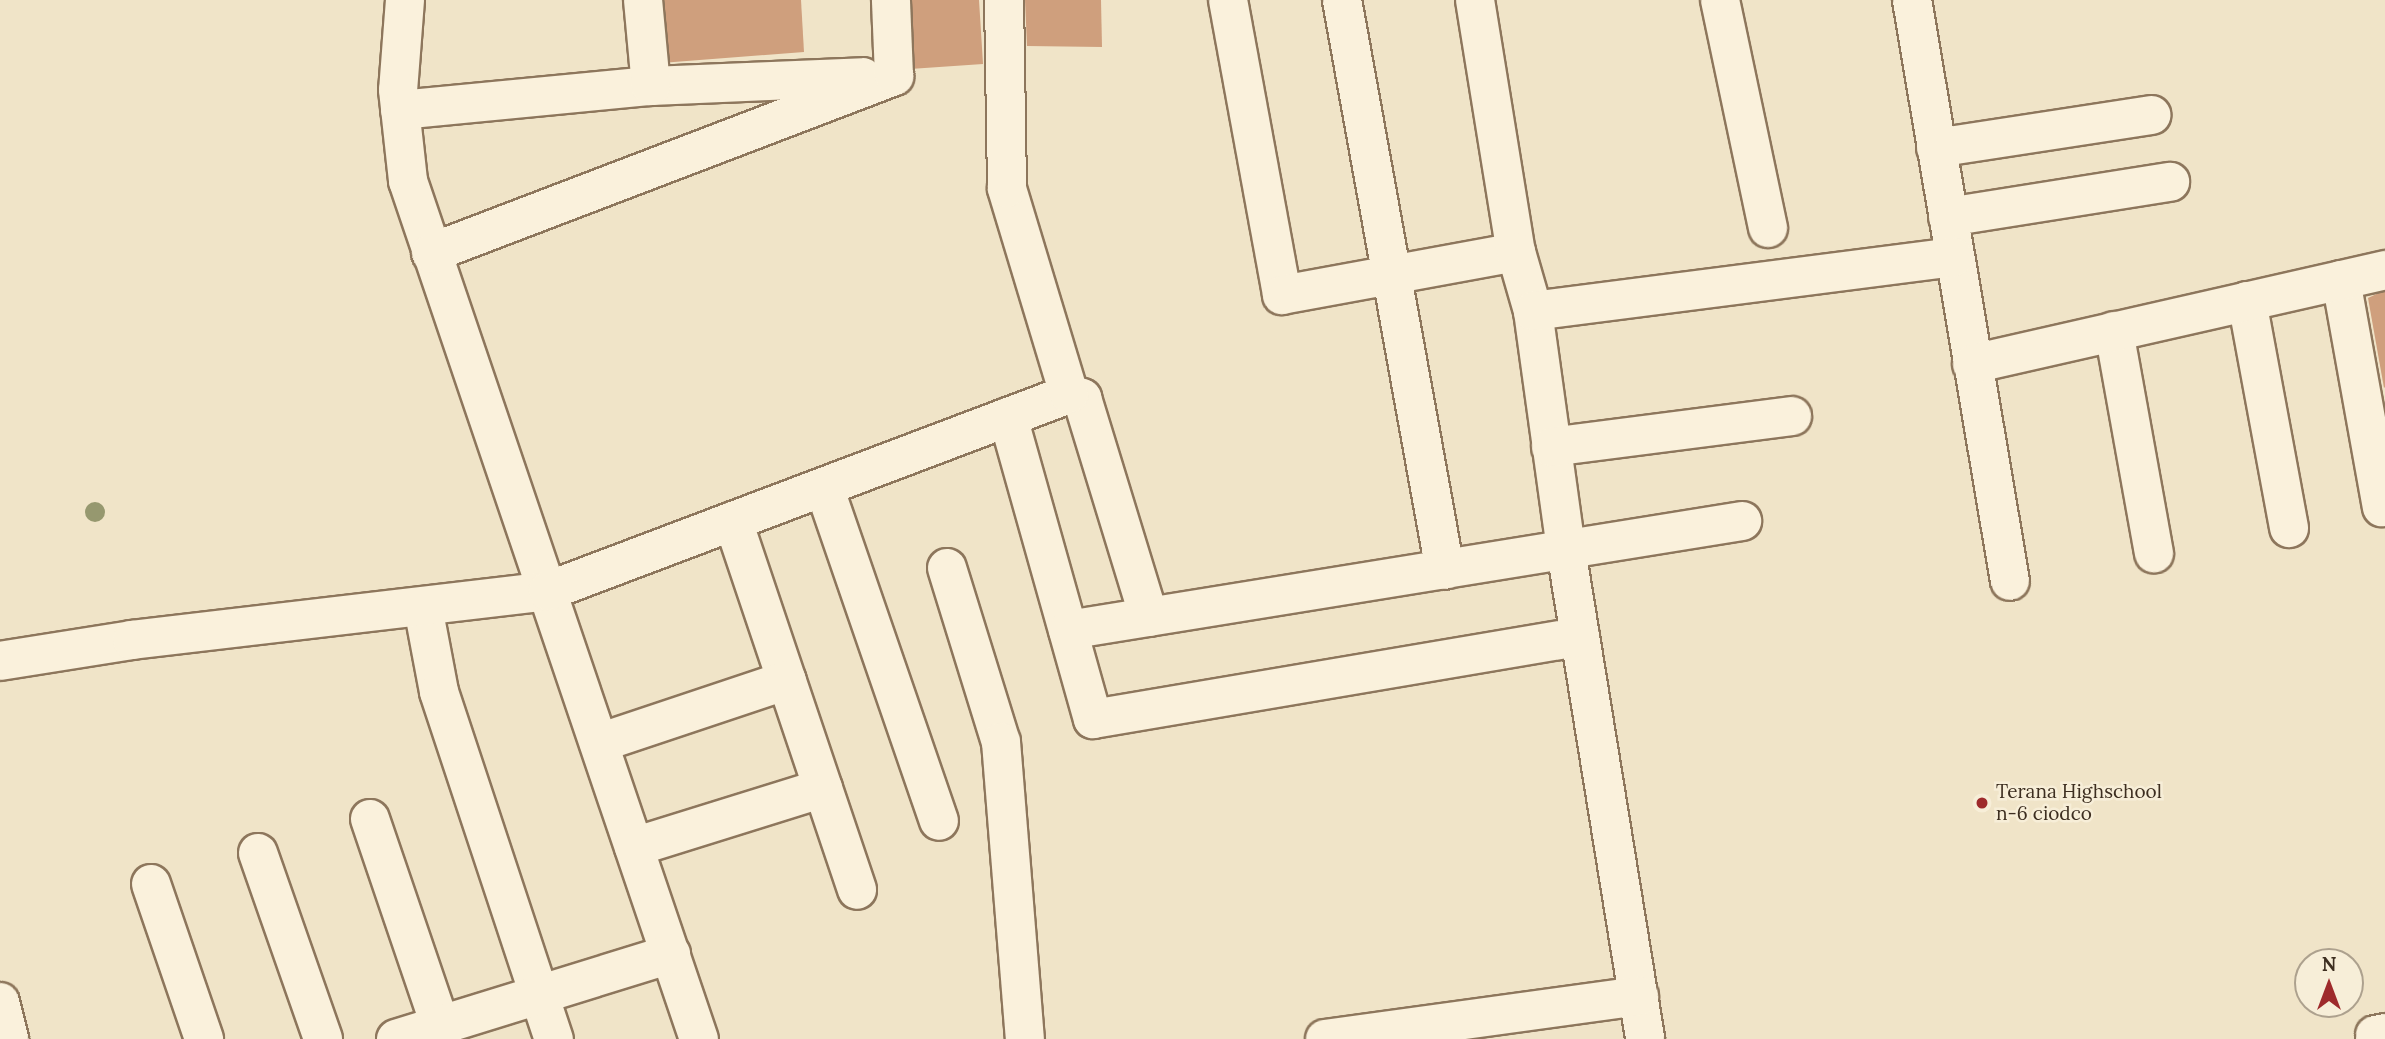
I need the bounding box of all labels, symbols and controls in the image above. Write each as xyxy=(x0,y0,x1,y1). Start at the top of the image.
place label: Terana Highschool n-6 ciodco xyxy=(1996,781,2162,825)
marker: Terana Highschool n-6 ciodco xyxy=(1974,795,1990,811)
north arrow xyxy=(2294,948,2364,1018)
text: N xyxy=(2322,952,2336,976)

